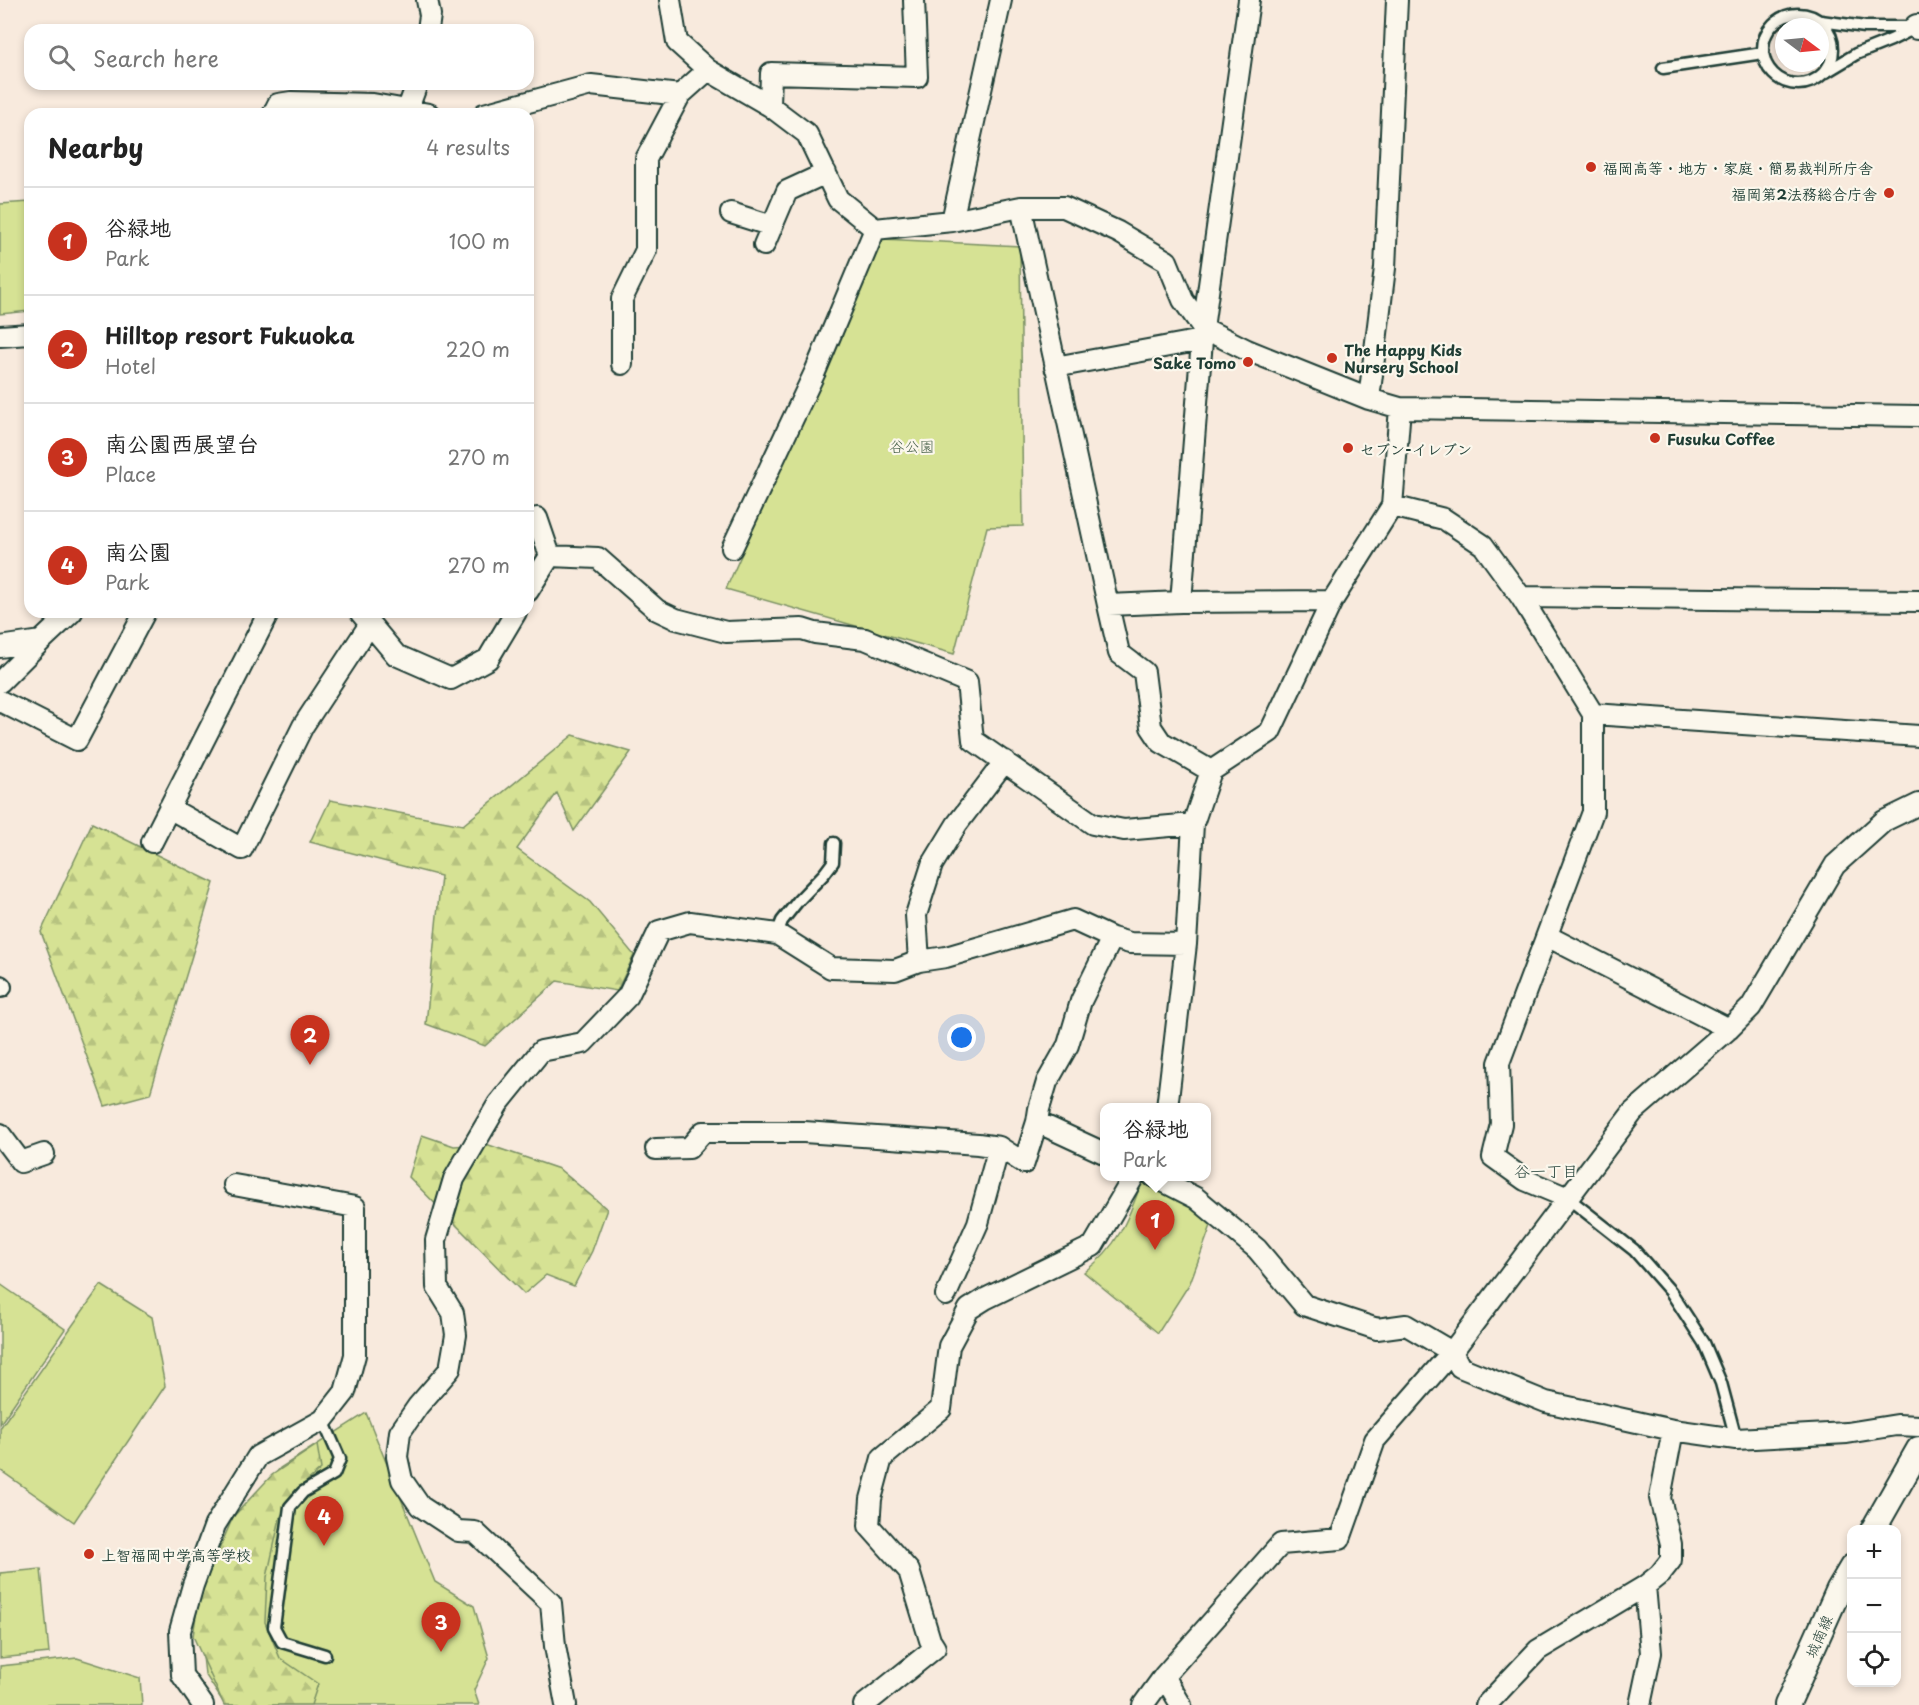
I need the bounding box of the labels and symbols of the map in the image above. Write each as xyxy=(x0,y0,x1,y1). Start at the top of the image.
north arrow xyxy=(1775,18,1829,72)
place label: 福岡高等・地方・家庭・簡易裁判所庁舎 xyxy=(1603,156,1873,179)
marker: 福岡高等・地方・家庭・簡易裁判所庁舎 xyxy=(1584,160,1598,174)
place label: 福岡第2法務総合庁舎 xyxy=(1731,182,1877,205)
marker: 福岡第2法務総合庁舎 xyxy=(1882,186,1896,200)
place label: The Happy Kids Nursery School xyxy=(1344,338,1462,378)
place label: Sake Tomo xyxy=(1153,351,1236,374)
marker: The Happy Kids Nursery School xyxy=(1325,351,1339,365)
marker: Sake Tomo xyxy=(1241,355,1255,369)
place label: Fusuku Coffee xyxy=(1667,427,1776,450)
marker: Fusuku Coffee xyxy=(1648,431,1662,445)
park label: 谷公園 xyxy=(889,434,935,457)
place label: セブン-イレブン xyxy=(1360,437,1472,460)
marker: セブン-イレブン xyxy=(1341,441,1355,455)
pin: 2 xyxy=(290,1016,330,1065)
your location xyxy=(947,1023,976,1052)
district label: 谷一丁目 xyxy=(1514,1158,1578,1182)
pin: 1 xyxy=(1136,1200,1174,1250)
pin: 4 xyxy=(304,1496,344,1546)
place label: 上智福岡中学高等学校 xyxy=(101,1543,251,1566)
marker: 上智福岡中学高等学校 xyxy=(82,1547,96,1561)
pin: 3 xyxy=(422,1602,460,1652)
street label: 城南線 xyxy=(1798,1611,1838,1661)

